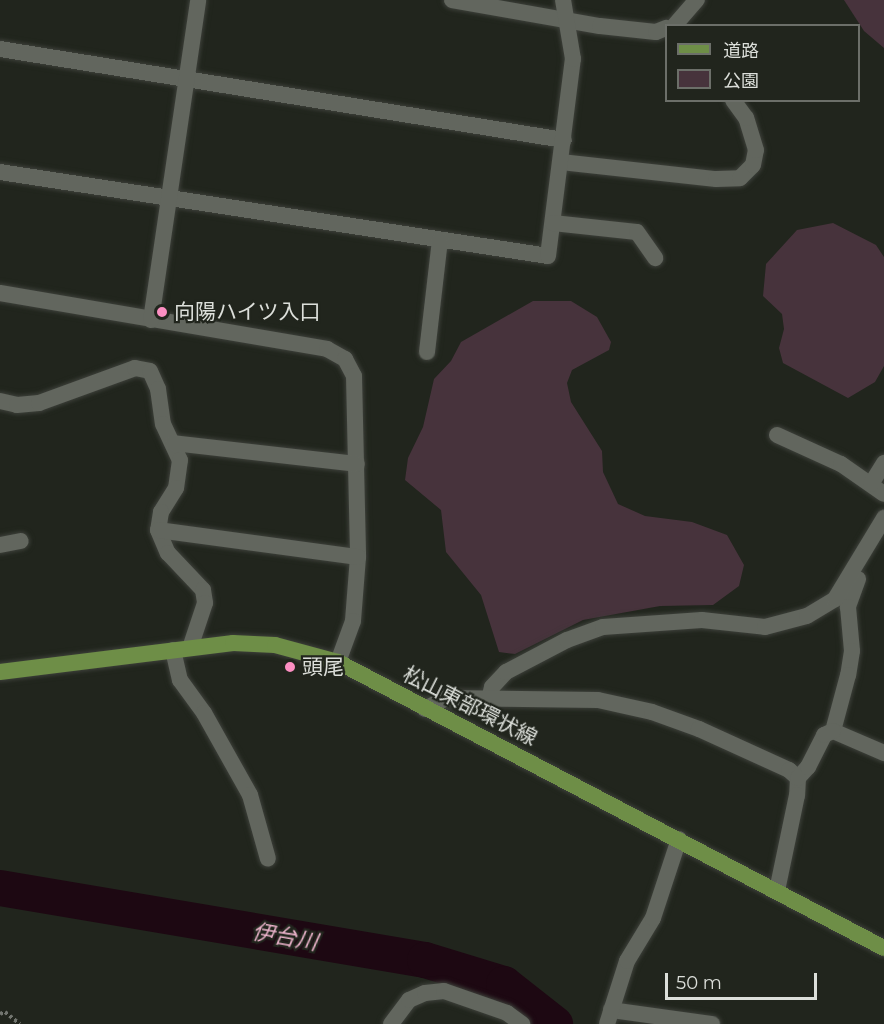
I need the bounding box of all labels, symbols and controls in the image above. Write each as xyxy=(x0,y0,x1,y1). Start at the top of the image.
legend xyxy=(665,24,860,102)
text: 道路 xyxy=(723,40,759,62)
text: 公園 xyxy=(723,70,759,92)
place label: 向陽ハイツ入口 xyxy=(174,299,321,325)
marker: 向陽ハイツ入口 xyxy=(155,305,169,319)
place label: 頭尾 xyxy=(302,654,344,680)
marker: 頭尾 xyxy=(283,660,297,674)
street label: 松山東部環状線 xyxy=(399,661,541,751)
water label: 伊台川 xyxy=(250,918,320,956)
scale bar xyxy=(668,961,820,999)
text: 50 m xyxy=(676,972,722,994)

